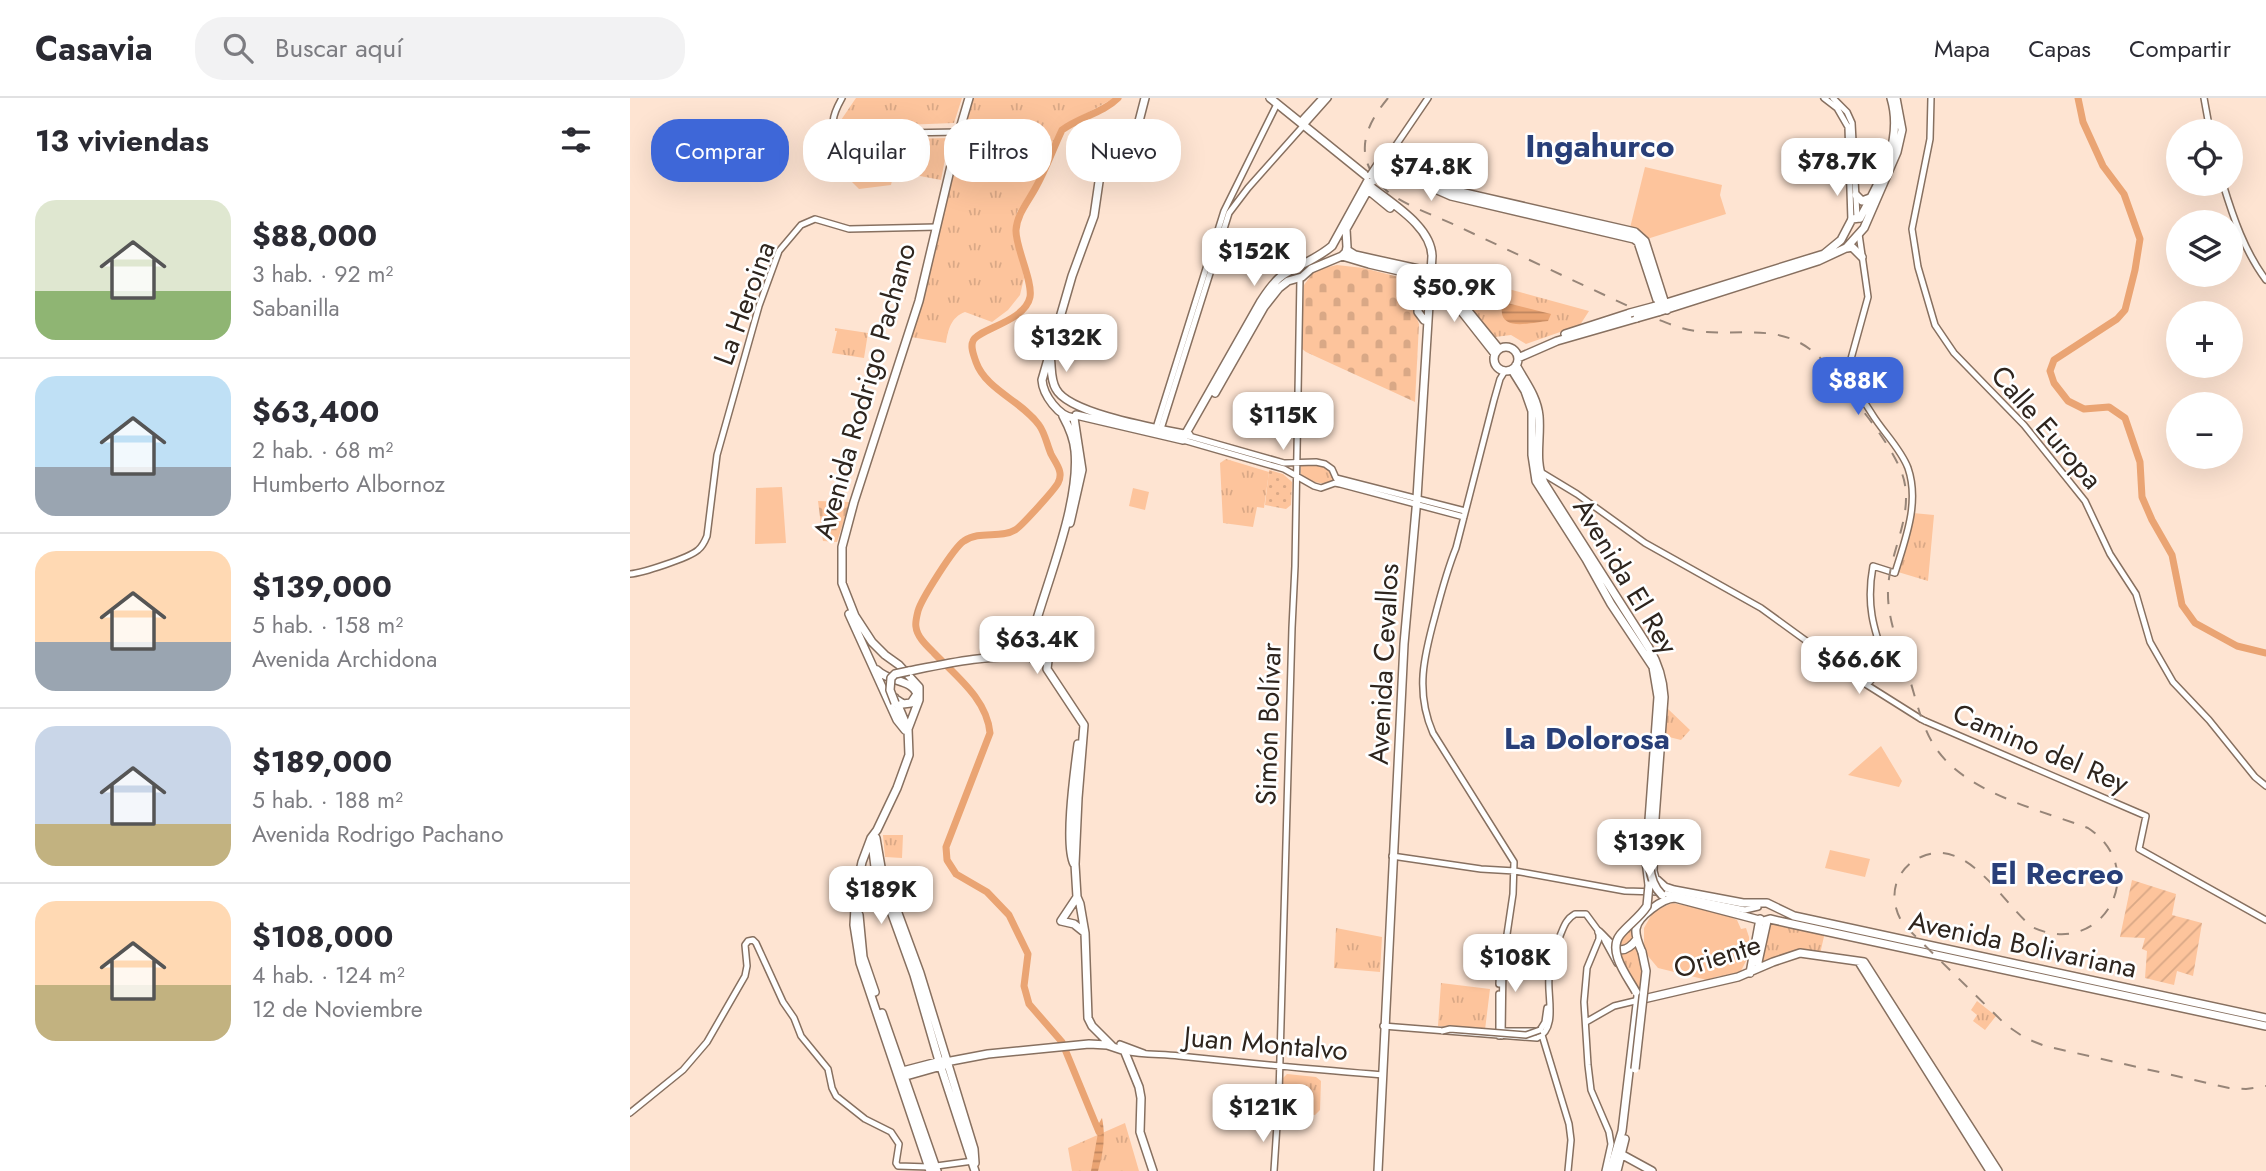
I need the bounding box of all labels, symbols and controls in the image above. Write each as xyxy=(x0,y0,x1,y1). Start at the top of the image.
search box xyxy=(195,17,685,80)
text: Casavia xyxy=(35,25,153,72)
icon: search xyxy=(219,29,257,67)
text: Buscar aquí xyxy=(275,29,403,67)
text: Mapa xyxy=(1934,31,1990,66)
text: Capas xyxy=(2028,31,2091,66)
text: Compartir xyxy=(2129,31,2231,66)
text: 13 viviendas xyxy=(35,119,209,162)
chip: Comprar xyxy=(651,119,789,182)
chip: Alquilar xyxy=(803,119,930,182)
chip: Filtros xyxy=(944,119,1052,182)
chip: Nuevo xyxy=(1066,119,1181,182)
map controls xyxy=(2166,119,2243,469)
button: locate xyxy=(2166,119,2243,196)
icon: filters xyxy=(557,121,595,159)
district label: Ingahurco xyxy=(1525,123,1675,169)
pin: $78.7K xyxy=(1780,139,1894,198)
pin: $74.8K xyxy=(1374,144,1488,203)
text: $78.7K xyxy=(1797,144,1877,178)
text: $74.8K xyxy=(1390,149,1472,183)
button: layers xyxy=(2166,210,2243,287)
text: $88,000 xyxy=(252,214,377,257)
icon: home xyxy=(91,228,175,312)
pin: $152K xyxy=(1205,228,1303,288)
text: $152K xyxy=(1218,234,1290,268)
street label: La Heroina xyxy=(703,236,786,371)
street label: Avenida Rodrigo Pachano xyxy=(803,238,926,544)
text: 3 hab. · 92 m² xyxy=(252,257,393,291)
pin: $50.9K xyxy=(1397,264,1511,324)
text: $50.9K xyxy=(1412,270,1496,304)
text: Sabanilla xyxy=(252,291,340,325)
button: + xyxy=(2166,301,2243,378)
pin: $132K xyxy=(1017,314,1115,374)
text: $132K xyxy=(1030,320,1102,354)
street label: Calle Europa xyxy=(1981,356,2112,498)
pin: $88K xyxy=(1817,358,1899,417)
text: $88K xyxy=(1828,363,1888,397)
text: $63,400 xyxy=(252,390,379,433)
pin: $115K xyxy=(1234,392,1332,452)
button: − xyxy=(2166,392,2243,469)
text: $115K xyxy=(1249,398,1317,432)
icon: home xyxy=(91,404,175,488)
text: 2 hab. · 68 m² xyxy=(252,433,393,467)
text: Humberto Albornoz xyxy=(252,467,445,501)
street label: Avenida El Rey xyxy=(1563,491,1689,663)
street label: Avenida Cevallos xyxy=(1358,562,1409,766)
text: $139,000 xyxy=(252,565,392,608)
icon: home xyxy=(91,579,175,663)
text: 5 hab. · 158 m² xyxy=(252,608,403,642)
pin: $63.4K xyxy=(980,616,1094,676)
text: $63.4K xyxy=(995,622,1079,656)
pin: $66.6K xyxy=(1802,636,1916,696)
text: Avenida Archidona xyxy=(252,642,437,676)
street label: Simón Bolívar xyxy=(1245,642,1292,806)
text: $66.6K xyxy=(1817,642,1901,676)
street label: Camino del Rey xyxy=(1947,693,2136,804)
district label: La Dolorosa xyxy=(1504,717,1670,760)
text: $189,000 xyxy=(252,740,392,783)
icon: home xyxy=(91,754,175,838)
text: 5 hab. · 188 m² xyxy=(252,783,403,817)
text: Avenida Rodrigo Pachano xyxy=(252,817,504,851)
pin: $139K xyxy=(1600,820,1698,879)
text: $139K xyxy=(1613,825,1685,859)
district label: El Recreo xyxy=(1990,852,2124,895)
pin: $189K xyxy=(832,866,930,926)
text: $189K xyxy=(845,872,917,906)
street label: Avenida Bolivariana xyxy=(1905,900,2141,989)
text: $108,000 xyxy=(252,915,393,958)
street label: Oriente xyxy=(1668,924,1766,989)
icon: home xyxy=(91,929,175,1013)
pin: $108K xyxy=(1466,934,1564,994)
text: $108K xyxy=(1479,940,1551,974)
text: 4 hab. · 124 m² xyxy=(252,958,405,992)
text: 12 de Noviembre xyxy=(252,992,423,1026)
street label: Juan Montalvo xyxy=(1178,1016,1350,1071)
pin: $121K xyxy=(1214,1084,1312,1144)
text: $121K xyxy=(1229,1090,1297,1124)

